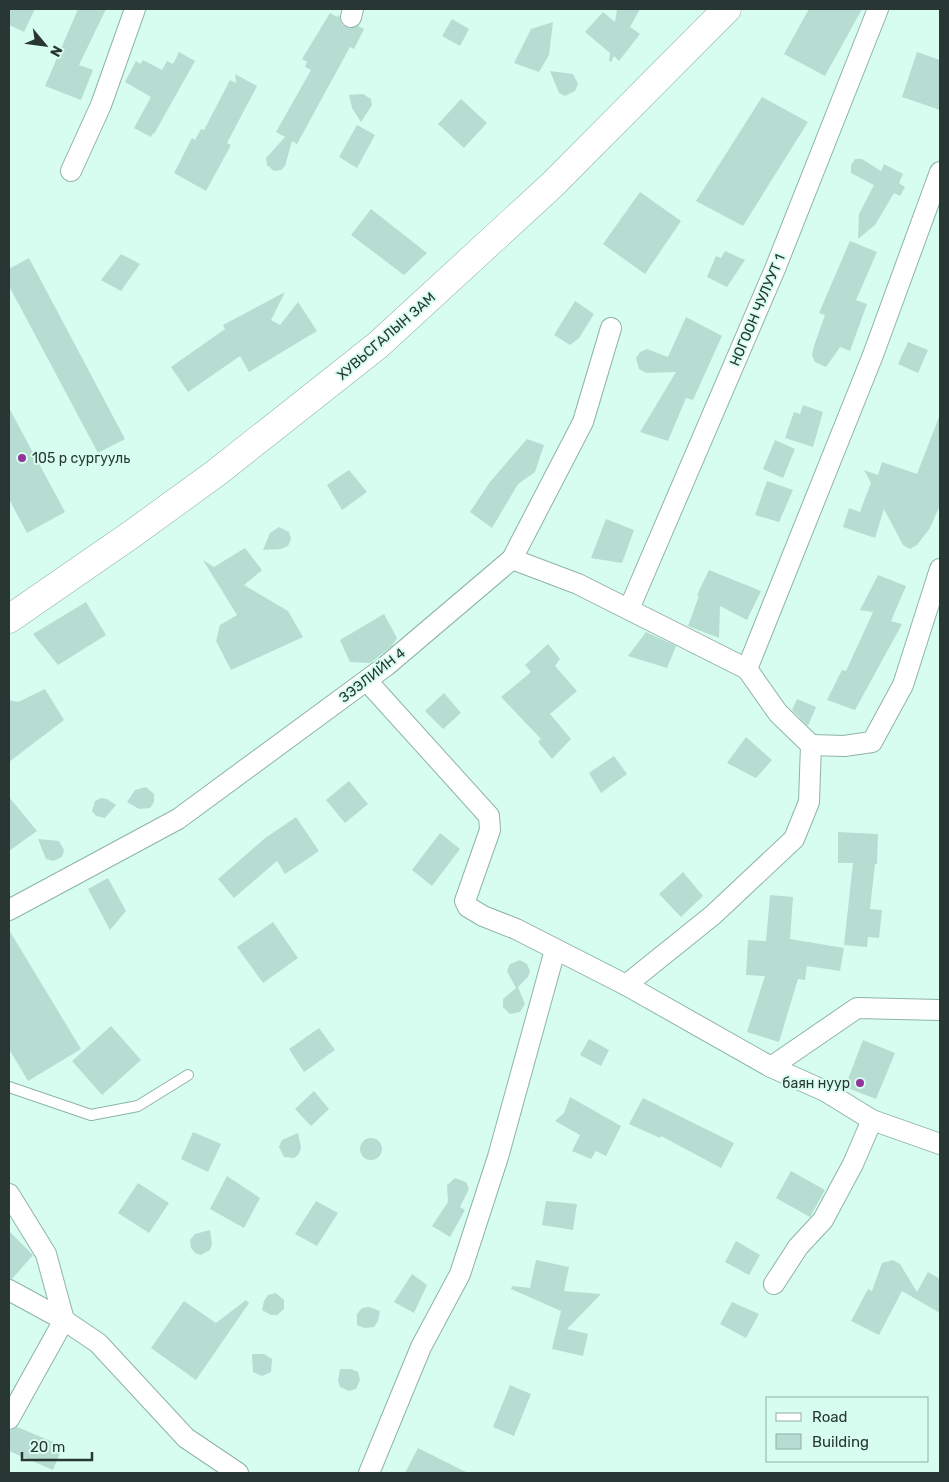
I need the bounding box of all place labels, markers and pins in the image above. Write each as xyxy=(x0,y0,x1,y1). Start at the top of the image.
place label: 105 р сургууль xyxy=(32,450,130,467)
marker: 105 р сургууль xyxy=(16,452,28,464)
place label: баян нуур xyxy=(782,1075,850,1092)
marker: баян нуур xyxy=(854,1077,866,1089)

